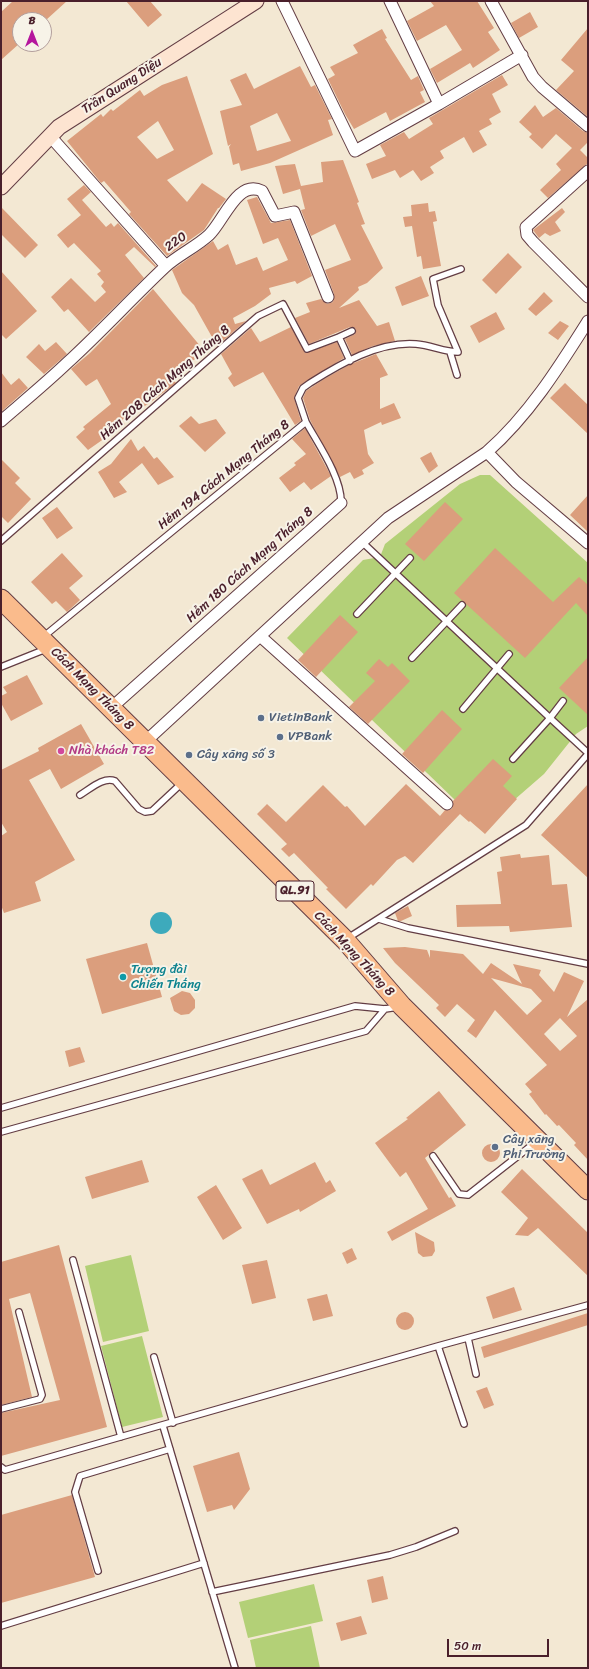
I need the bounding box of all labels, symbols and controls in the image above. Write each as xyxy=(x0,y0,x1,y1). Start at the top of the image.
text: B xyxy=(29,11,35,30)
north arrow xyxy=(12,12,52,52)
street label: Trần Quang Diệu xyxy=(79,54,165,118)
street label: 220 xyxy=(162,229,190,255)
street label: Hẻm 208 Cách Mạng Tháng 8 xyxy=(97,322,233,444)
street label: Hẻm 194 Cách Mạng Tháng 8 xyxy=(155,417,293,533)
street label: Hẻm 180 Cách Mạng Tháng 8 xyxy=(183,504,317,626)
street label: Cách Mạng Tháng 8 xyxy=(47,644,137,734)
place label: VietinBank xyxy=(269,710,332,726)
marker: VietinBank xyxy=(256,713,266,723)
place label: VPBank xyxy=(288,729,332,745)
marker: VPBank xyxy=(275,732,285,742)
place label: Nhà khách T82 xyxy=(69,743,154,759)
marker: Nhà khách T82 xyxy=(56,746,66,756)
place label: Cây xăng số 3 xyxy=(197,747,275,763)
marker: Cây xăng số 3 xyxy=(184,750,194,760)
road number: QL.91 xyxy=(276,881,314,901)
street label: Cách Mạng Tháng 8 xyxy=(311,908,397,1000)
place label: Tượng đài Chiến Thắng xyxy=(131,962,201,993)
marker: Tượng đài Chiến Thắng xyxy=(118,972,128,982)
place label: Cây xăng Phi Trường xyxy=(503,1132,565,1163)
marker: Cây xăng Phi Trường xyxy=(490,1142,500,1152)
scale bar xyxy=(449,1631,551,1657)
text: 50 m xyxy=(454,1635,481,1657)

